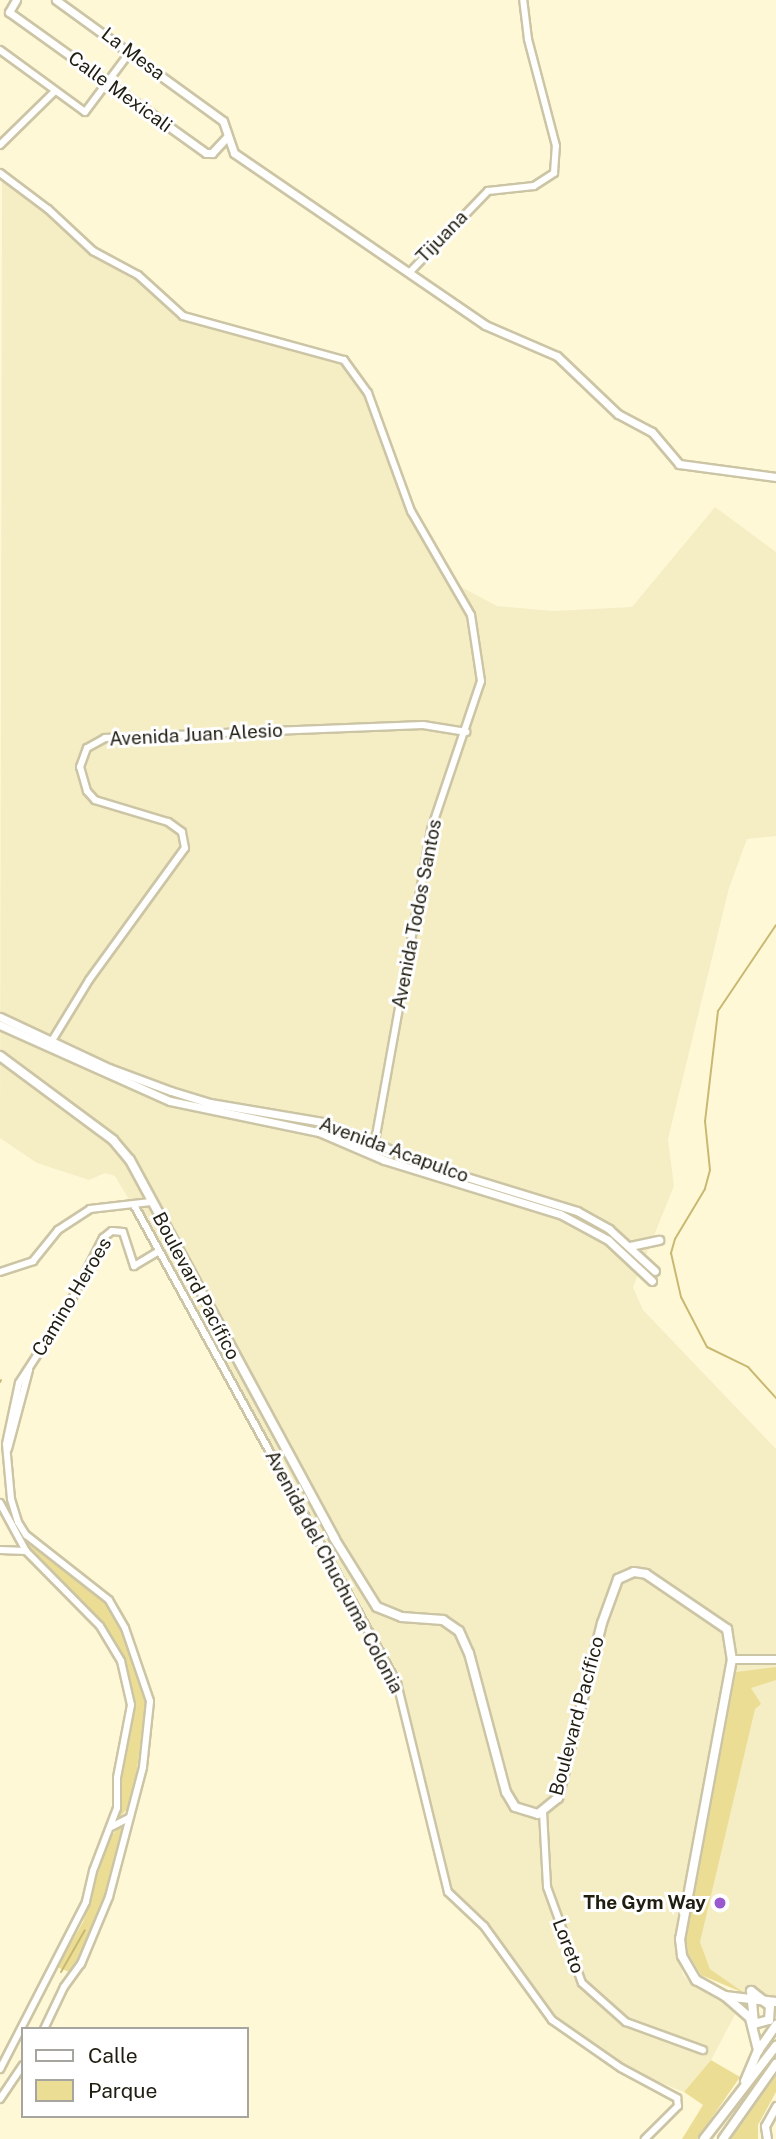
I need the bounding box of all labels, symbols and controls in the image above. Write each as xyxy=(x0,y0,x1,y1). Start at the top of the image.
street label: La Mesa xyxy=(97,23,169,85)
street label: Calle Mexicali xyxy=(64,47,176,137)
street label: Tijuana xyxy=(412,206,472,268)
street label: Avenida Juan Alesio xyxy=(109,719,283,751)
street label: Avenida Todos Santos xyxy=(387,817,447,1011)
street label: Avenida Acapulco xyxy=(316,1112,472,1188)
street label: Boulevard Pacífico xyxy=(147,1208,245,1364)
street label: Camino Heroes xyxy=(28,1233,116,1361)
street label: Avenida del Chuchuma Colonia xyxy=(260,1447,408,1697)
street label: Boulevard Pacífico xyxy=(545,1634,609,1798)
place label: The Gym Way xyxy=(583,1892,706,1914)
marker: The Gym Way xyxy=(712,1895,728,1911)
street label: Loreto xyxy=(547,1915,589,1977)
legend xyxy=(21,2027,248,2118)
text: Calle xyxy=(88,2043,138,2068)
text: Parque xyxy=(88,2078,157,2103)

